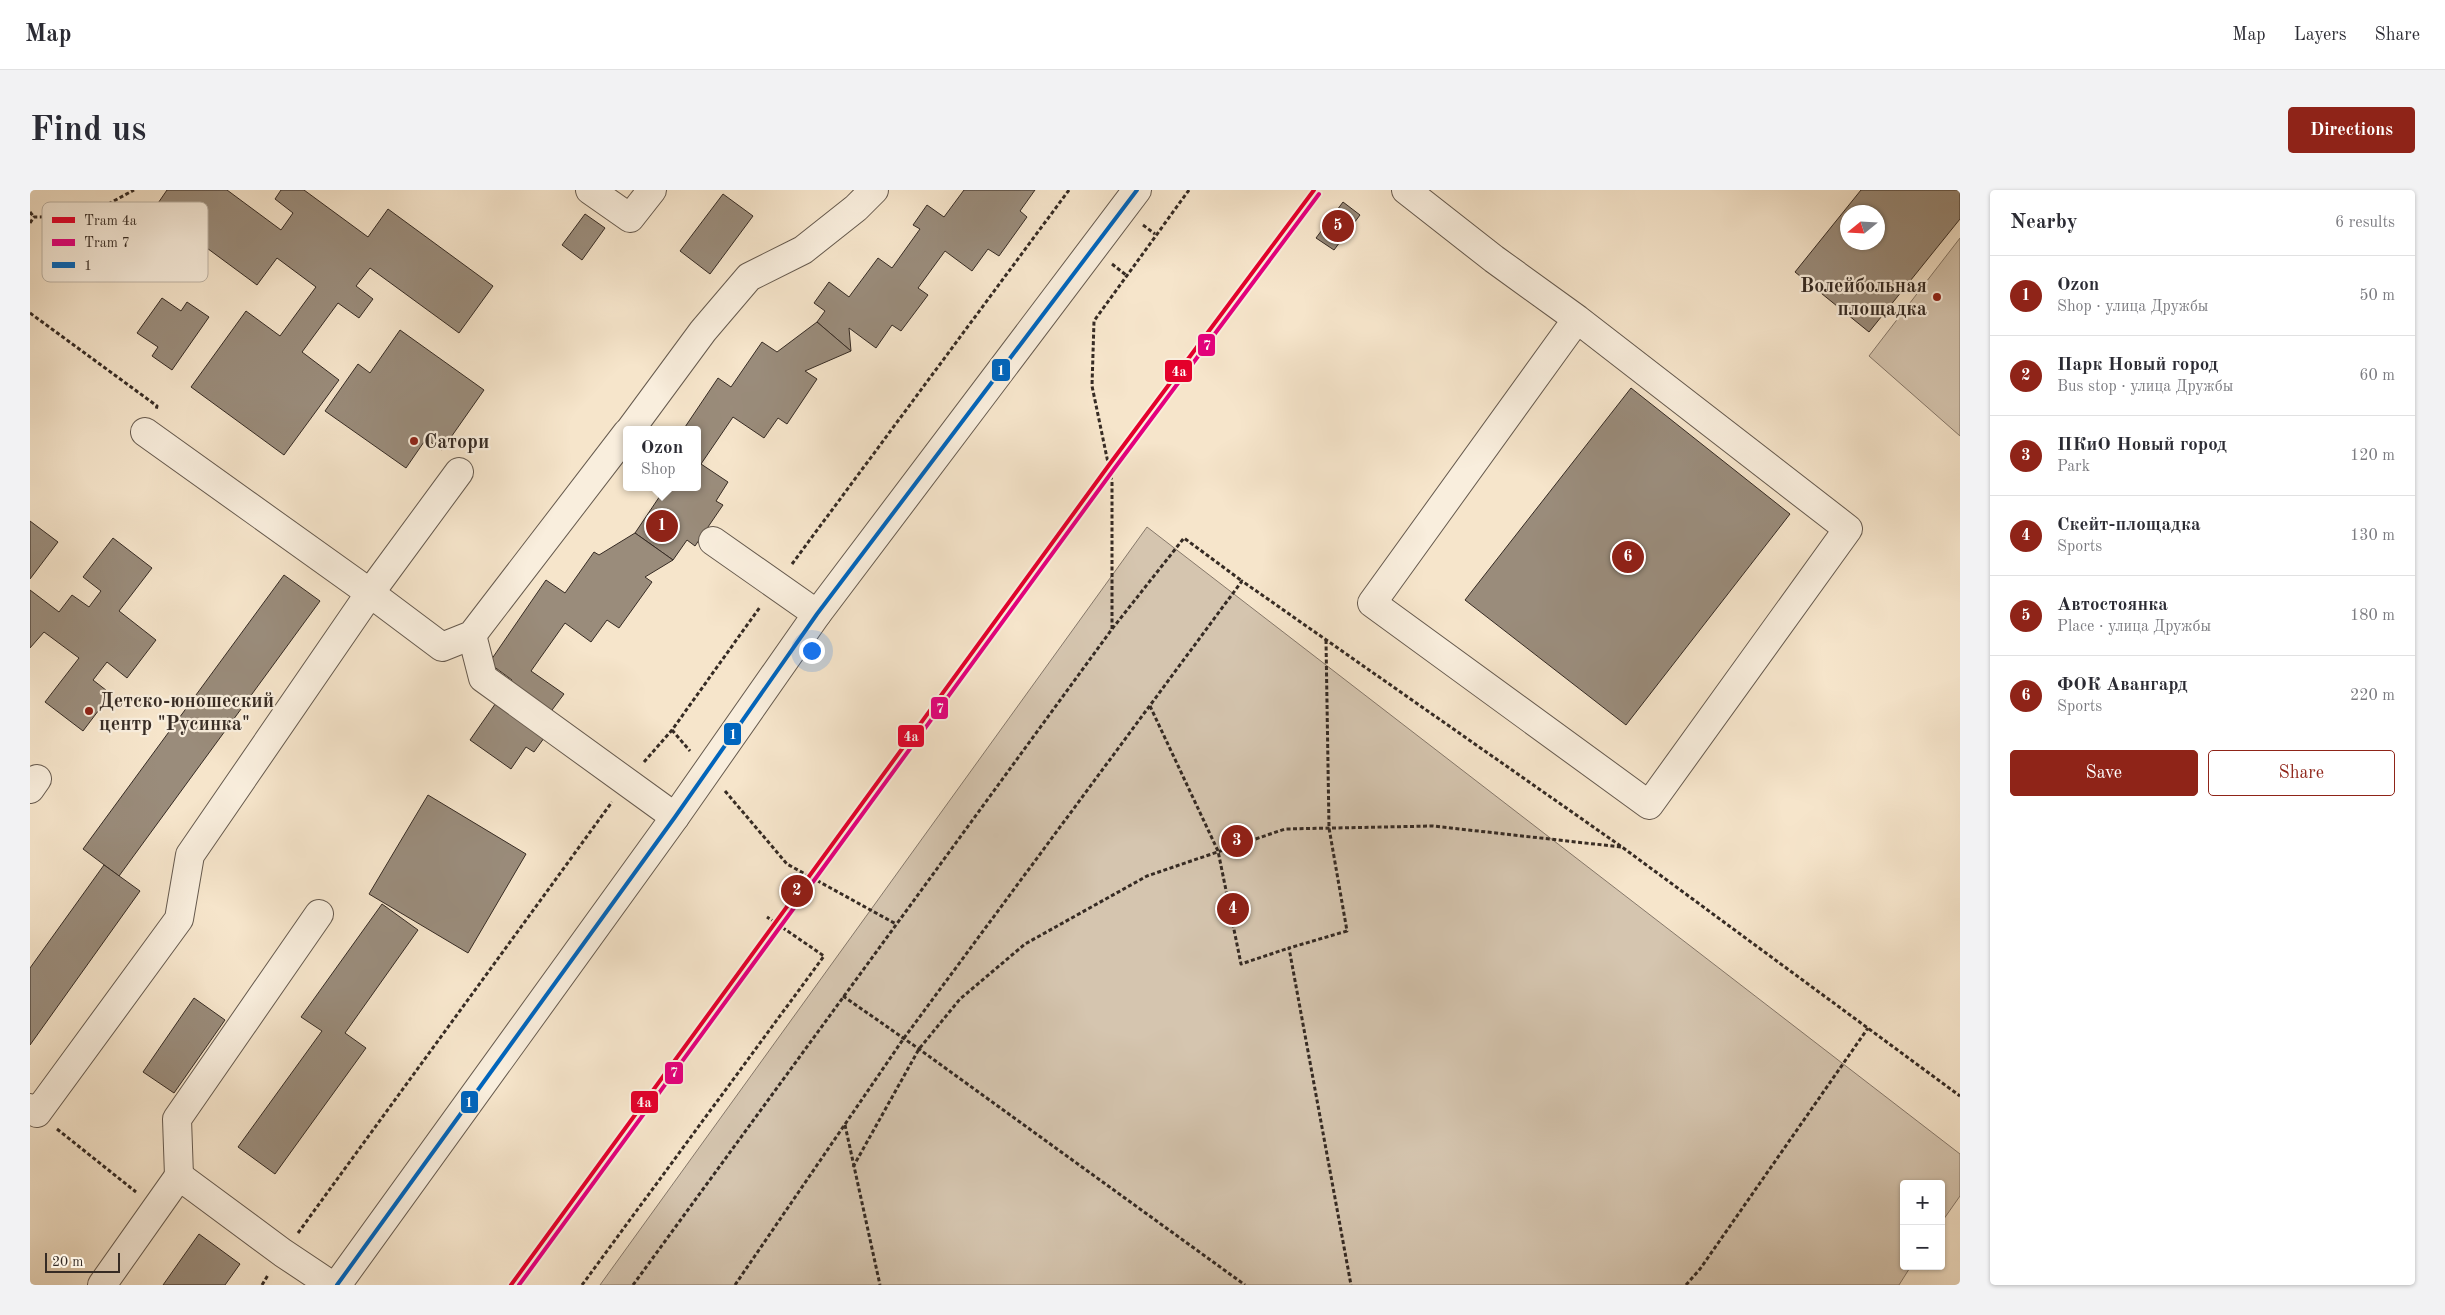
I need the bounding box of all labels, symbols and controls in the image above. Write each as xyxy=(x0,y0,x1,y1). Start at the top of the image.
text: Map xyxy=(25,23,72,47)
text: Map xyxy=(2232,26,2266,44)
text: Layers xyxy=(2294,26,2346,44)
text: Share xyxy=(2374,26,2420,44)
button: Directions xyxy=(2288,107,2415,153)
text: Find us xyxy=(30,113,146,148)
legend xyxy=(42,202,208,282)
north arrow xyxy=(1840,205,1885,250)
pin: 5 xyxy=(1322,207,1354,245)
text: Nearby xyxy=(2010,212,2078,233)
text: Tram 4а xyxy=(84,214,137,228)
text: 6 results xyxy=(2335,215,2395,231)
text: Tram 7 xyxy=(84,236,130,250)
text: 1 xyxy=(84,259,92,273)
text: Ozon xyxy=(2057,276,2099,295)
place label: Волейбольная площадка xyxy=(1800,277,1927,320)
text: 1 xyxy=(2021,288,2031,304)
text: 50 m xyxy=(2359,288,2395,304)
marker: Волейбольная площадка xyxy=(1931,291,1943,303)
text: Shop · улица Дружбы xyxy=(2057,299,2208,315)
line badge: 7 xyxy=(1197,333,1216,357)
text: 7 xyxy=(1203,339,1211,353)
text: Парк Новый город xyxy=(2057,356,2218,375)
line badge: 1 xyxy=(991,358,1011,382)
line badge: 4а xyxy=(1164,359,1193,383)
text: 1 xyxy=(997,364,1005,378)
text: 4а xyxy=(1171,365,1187,379)
text: 2 xyxy=(2021,368,2031,384)
text: 60 m xyxy=(2359,368,2395,384)
text: Bus stop · улица Дружбы xyxy=(2057,379,2233,395)
popup xyxy=(623,426,701,491)
place label: Сатори xyxy=(424,433,489,453)
marker: Сатори xyxy=(408,435,420,447)
text: ПКиО Новый город xyxy=(2057,436,2227,455)
text: Ozon xyxy=(641,439,683,458)
text: 3 xyxy=(2021,448,2031,464)
text: 120 m xyxy=(2350,448,2395,464)
text: Park xyxy=(2057,459,2090,475)
text: Shop xyxy=(641,462,676,478)
pin: 1 xyxy=(646,507,678,545)
text: Скейт-площадка xyxy=(2057,516,2201,535)
text: 4 xyxy=(2021,528,2031,544)
text: 130 m xyxy=(2350,528,2395,544)
pin: 6 xyxy=(1612,538,1644,576)
text: Sports xyxy=(2057,539,2102,555)
text: Автостоянка xyxy=(2057,596,2168,615)
text: 5 xyxy=(2021,608,2031,624)
text: 180 m xyxy=(2350,608,2395,624)
text: Place · улица Дружбы xyxy=(2057,619,2211,635)
your location xyxy=(799,638,825,664)
text: ФОК Авангард xyxy=(2057,676,2188,695)
text: 6 xyxy=(2021,688,2031,704)
text: 220 m xyxy=(2350,688,2395,704)
place label: Детско-юношеский центр "Русинка" xyxy=(99,692,274,735)
line badge: 7 xyxy=(930,696,949,720)
text: Sports xyxy=(2057,699,2102,715)
text: 7 xyxy=(936,702,944,716)
marker: Детско-юношеский центр "Русинка" xyxy=(83,705,95,717)
line badge: 1 xyxy=(723,722,742,746)
line badge: 4а xyxy=(897,724,925,748)
text: 1 xyxy=(729,728,737,742)
text: 4а xyxy=(903,730,919,744)
button: Save xyxy=(2010,750,2198,796)
button: Share xyxy=(2208,750,2395,796)
pin: 3 xyxy=(1221,822,1253,860)
pin: 2 xyxy=(781,872,813,910)
pin: 4 xyxy=(1217,890,1249,928)
line badge: 7 xyxy=(664,1061,684,1085)
text: 7 xyxy=(670,1066,678,1080)
line badge: 1 xyxy=(460,1090,479,1114)
line badge: 4а xyxy=(630,1090,659,1114)
text: 1 xyxy=(465,1096,473,1110)
text: 4а xyxy=(636,1096,652,1110)
map controls xyxy=(1900,1180,1945,1270)
button: + xyxy=(1900,1180,1945,1225)
button: − xyxy=(1900,1225,1945,1270)
scale bar xyxy=(45,1250,120,1273)
text: 20 m xyxy=(52,1255,83,1269)

